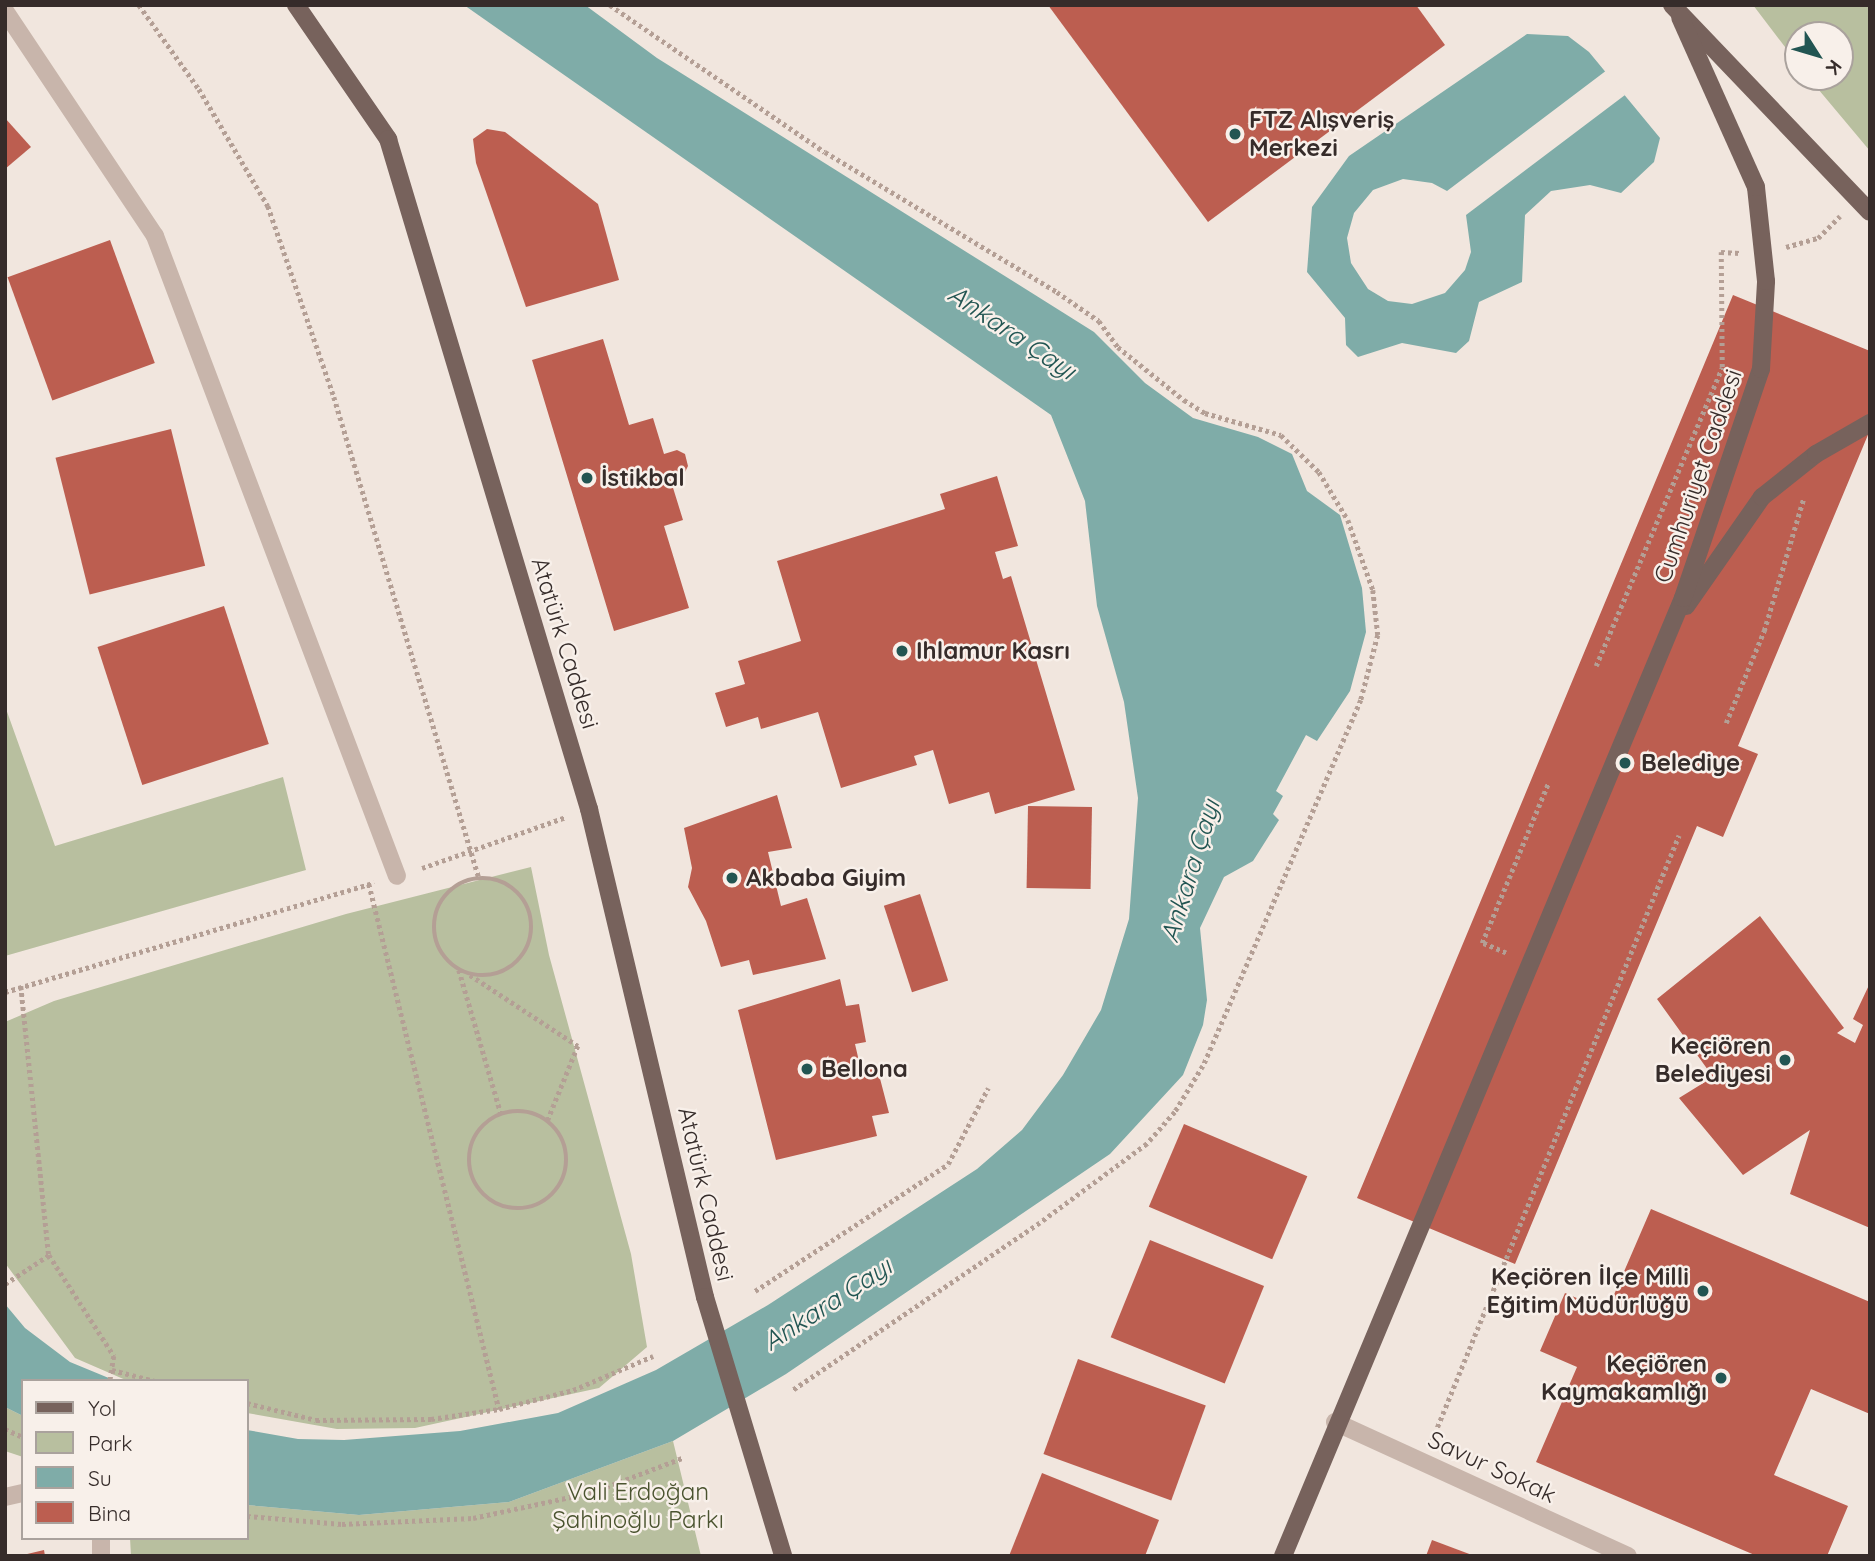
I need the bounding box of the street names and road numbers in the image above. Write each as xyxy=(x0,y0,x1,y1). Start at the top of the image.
street label: Cumhuriyet Caddesi xyxy=(1648,365,1748,587)
street label: Atatürk Caddesi xyxy=(525,554,605,732)
street label: Atatürk Caddesi xyxy=(672,1104,740,1284)
street label: Savur Sokak xyxy=(1423,1425,1561,1509)

